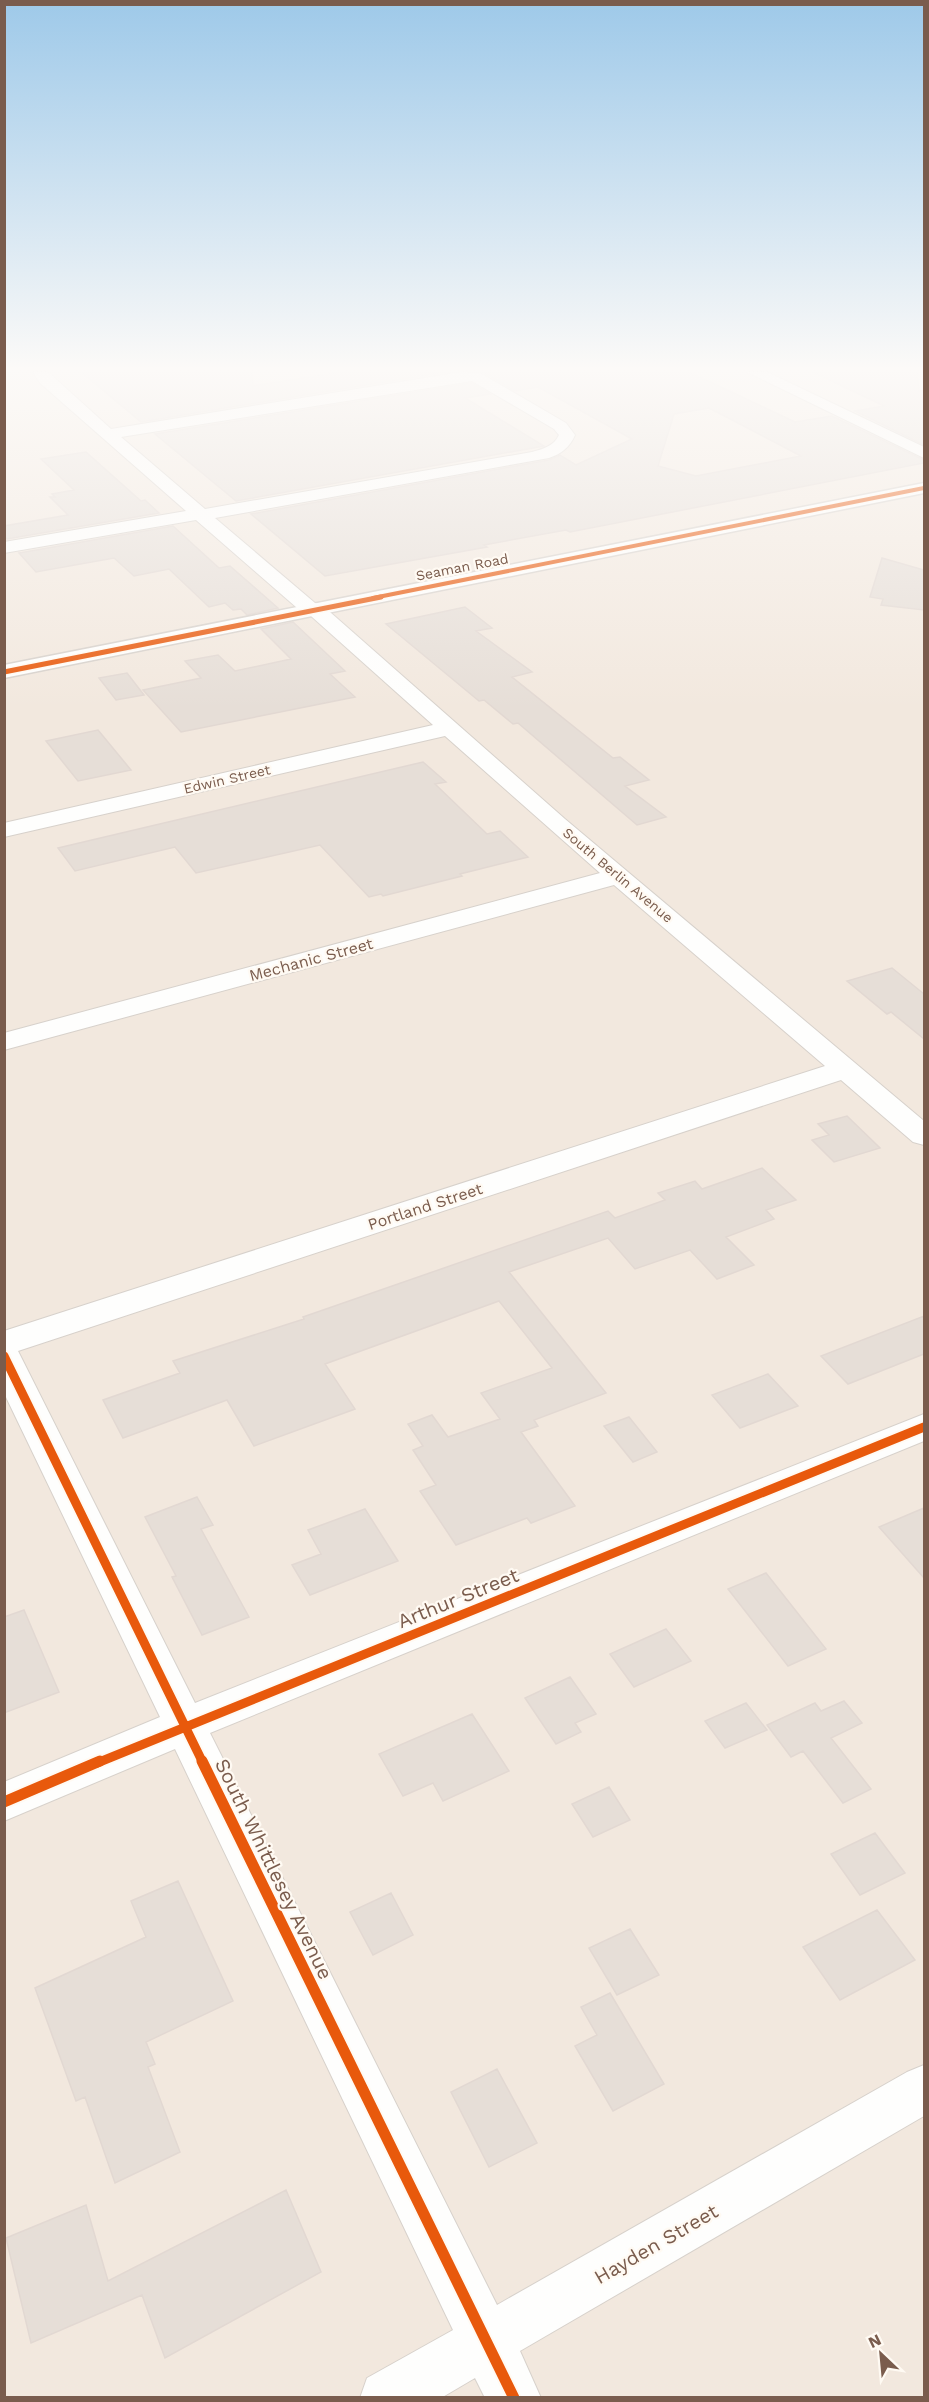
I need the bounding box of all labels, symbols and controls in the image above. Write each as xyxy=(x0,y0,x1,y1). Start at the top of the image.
street label: Seaman Road xyxy=(414,550,510,584)
street label: Edwin Street xyxy=(182,761,272,797)
street label: South Berlin Avenue xyxy=(560,824,676,926)
street label: Mechanic Street xyxy=(247,934,375,985)
street label: Portland Street xyxy=(365,1179,485,1234)
street label: Arthur Street xyxy=(394,1563,523,1633)
street label: South Whittlesey Avenue xyxy=(210,1755,338,1983)
street label: Hayden Street xyxy=(590,2199,723,2289)
north arrow xyxy=(851,2324,911,2384)
text: N xyxy=(865,2330,884,2352)

